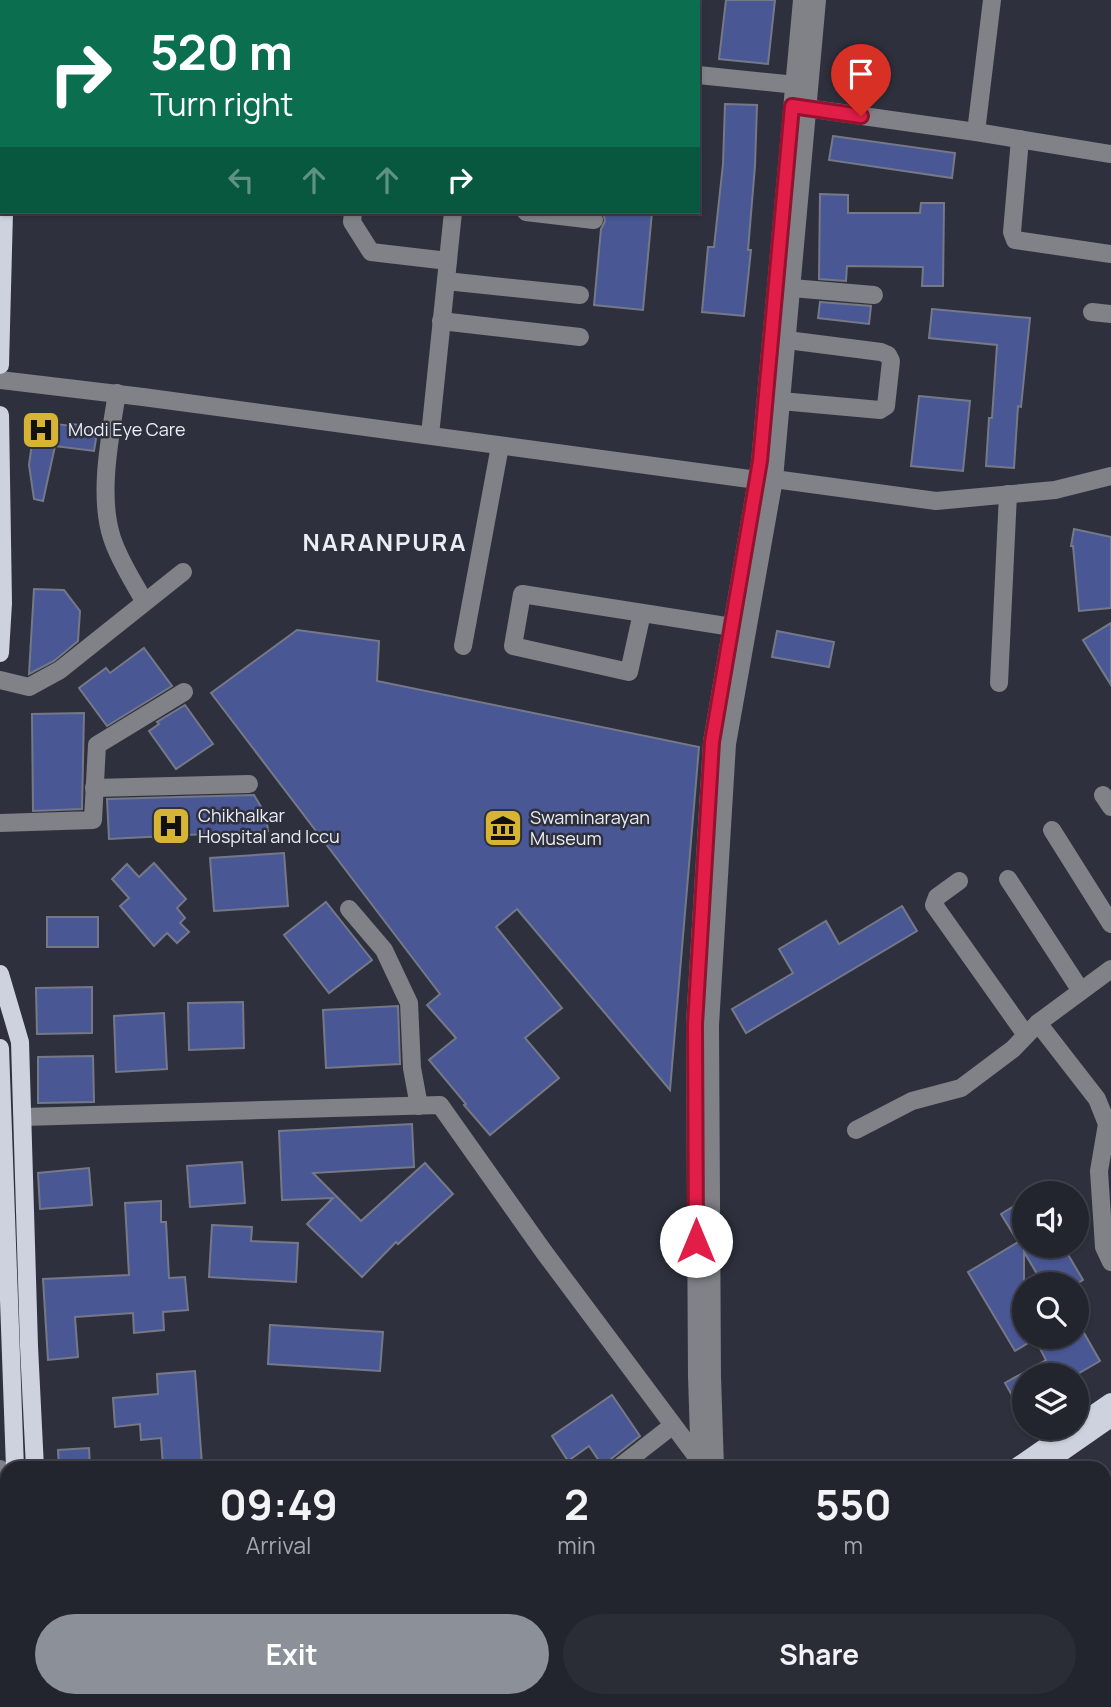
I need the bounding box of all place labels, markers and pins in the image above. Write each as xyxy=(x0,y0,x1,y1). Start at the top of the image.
pin xyxy=(831,44,891,116)
hospital icon: Modi Eye Care xyxy=(20,409,62,451)
place label: Modi Eye Care xyxy=(68,417,185,441)
place label: Chikhalkar Hospital and Iccu xyxy=(198,803,340,848)
hospital icon: Chikhalkar Hospital and Iccu xyxy=(150,805,192,847)
place label: Swaminarayan Museum xyxy=(530,805,650,850)
museum icon: Swaminarayan Museum xyxy=(482,807,524,849)

